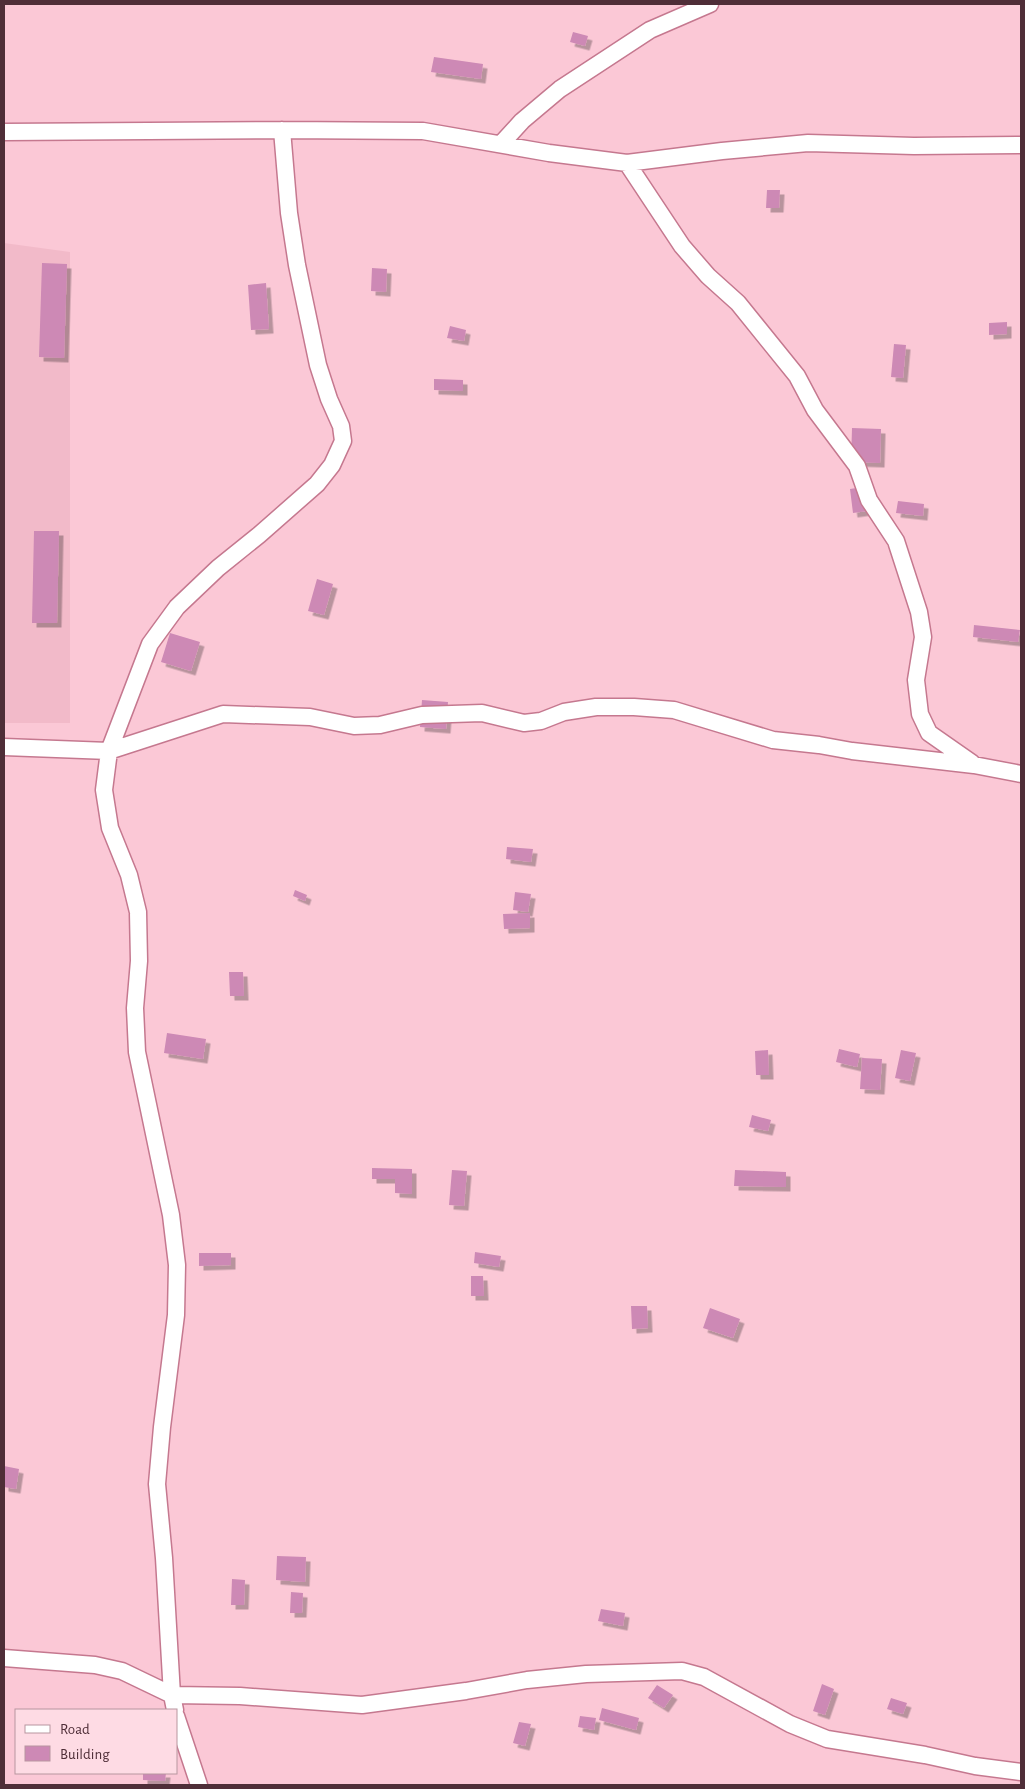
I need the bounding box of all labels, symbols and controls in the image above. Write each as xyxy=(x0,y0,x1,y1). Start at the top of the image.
legend xyxy=(15,1709,178,1774)
text: Road xyxy=(60,1722,90,1737)
text: Building xyxy=(60,1747,110,1762)

